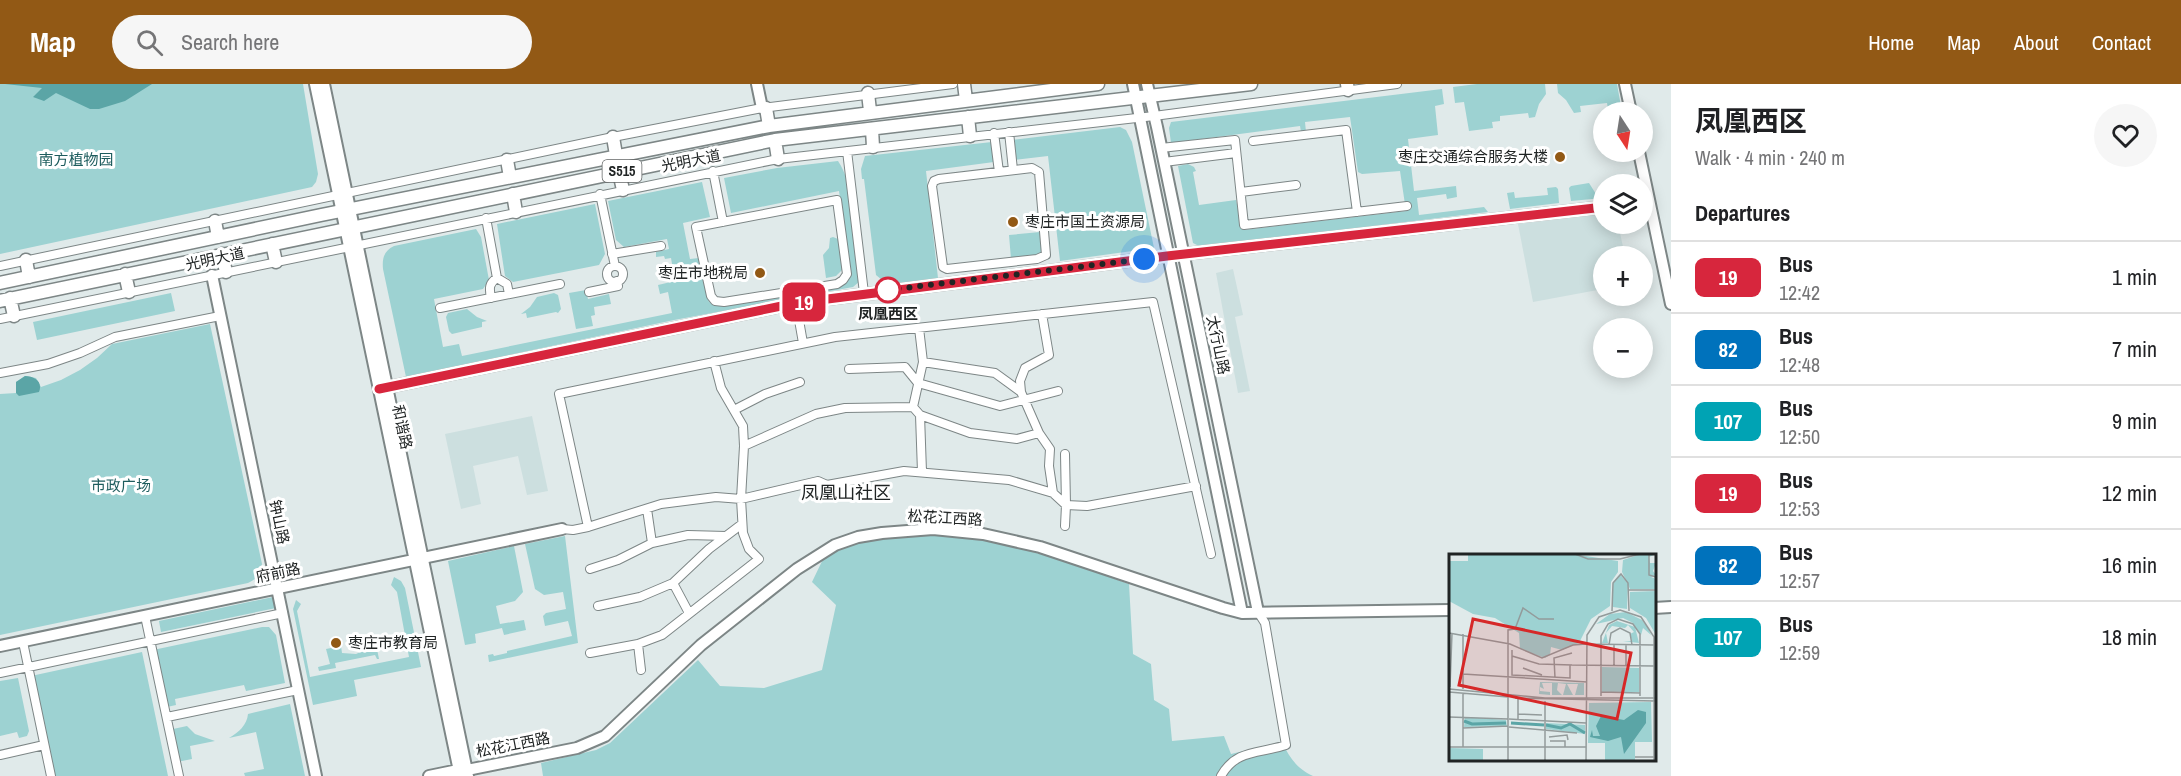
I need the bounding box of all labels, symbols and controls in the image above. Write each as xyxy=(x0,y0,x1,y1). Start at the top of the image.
search box xyxy=(112,15,532,69)
text: Map xyxy=(30,23,76,61)
icon: search xyxy=(133,26,166,59)
text: Search here xyxy=(181,27,279,57)
text: Home xyxy=(1868,28,1914,57)
text: Map xyxy=(1947,28,1981,57)
text: About xyxy=(2014,28,2059,57)
text: Contact xyxy=(2092,28,2151,57)
north arrow xyxy=(1593,102,1653,162)
map controls xyxy=(1593,102,1653,378)
text: 凤凰西区 xyxy=(1695,102,1807,140)
button: heart xyxy=(2094,104,2157,167)
street label: 光明大道 xyxy=(659,144,722,177)
text: Walk · 4 min · 240 m xyxy=(1695,144,1845,171)
place label: 枣庄交通综合服务大楼 xyxy=(1398,146,1548,167)
park label: 南方植物园 xyxy=(38,149,114,170)
marker: 枣庄交通综合服务大楼 xyxy=(1553,150,1567,164)
road number: S515 xyxy=(602,160,642,182)
button: layers xyxy=(1593,174,1653,234)
text: Departures xyxy=(1695,198,1790,228)
place label: 枣庄市国土资源局 xyxy=(1025,211,1145,232)
marker: 枣庄市国土资源局 xyxy=(1006,215,1020,229)
street label: 光明大道 xyxy=(183,242,246,275)
your location xyxy=(1129,244,1159,274)
button: + xyxy=(1593,246,1653,306)
text: Bus xyxy=(1779,249,1813,279)
place label: 枣庄市地税局 xyxy=(658,262,748,283)
text: 1 min xyxy=(2112,262,2157,292)
text: 19 xyxy=(1718,263,1738,292)
marker: 枣庄市地税局 xyxy=(753,266,767,280)
marker: 凤凰西区 xyxy=(875,277,901,303)
text: 12:42 xyxy=(1779,279,1820,306)
line badge: 19 xyxy=(777,282,831,322)
text: 19 xyxy=(794,288,814,317)
place label: 凤凰西区 xyxy=(858,303,918,324)
street label: 太行山路 xyxy=(1202,313,1235,376)
button: − xyxy=(1593,318,1653,378)
text: Bus xyxy=(1779,321,1813,351)
text: 7 min xyxy=(2112,334,2157,364)
text: 82 xyxy=(1718,335,1738,364)
text: 12:48 xyxy=(1779,351,1820,378)
text: Bus xyxy=(1779,393,1813,423)
street label: 和谐路 xyxy=(388,403,417,451)
text: 9 min xyxy=(2112,406,2157,436)
text: 107 xyxy=(1714,407,1742,436)
text: 12:50 xyxy=(1779,423,1820,450)
text: Bus xyxy=(1779,465,1813,495)
park label: 市政广场 xyxy=(91,475,151,496)
text: 12 min xyxy=(2102,478,2157,508)
text: 19 xyxy=(1718,479,1738,508)
district label: 凤凰山社区 xyxy=(801,480,891,505)
text: 12:53 xyxy=(1779,495,1820,522)
street label: 钟山路 xyxy=(265,498,294,546)
street label: 松花江西路 xyxy=(907,505,983,530)
text: Bus xyxy=(1779,537,1813,567)
text: 16 min xyxy=(2102,550,2157,580)
text: 82 xyxy=(1718,551,1738,580)
inset map xyxy=(1449,554,1656,761)
street label: 府前路 xyxy=(254,558,302,587)
text: 12:57 xyxy=(1779,567,1820,594)
text: Bus xyxy=(1779,609,1813,639)
text: 18 min xyxy=(2102,622,2157,652)
text: 107 xyxy=(1714,623,1742,652)
place label: 枣庄市教育局 xyxy=(348,632,438,653)
marker: 枣庄市教育局 xyxy=(329,636,343,650)
text: 12:59 xyxy=(1779,639,1820,666)
street label: 松花江西路 xyxy=(474,727,552,762)

